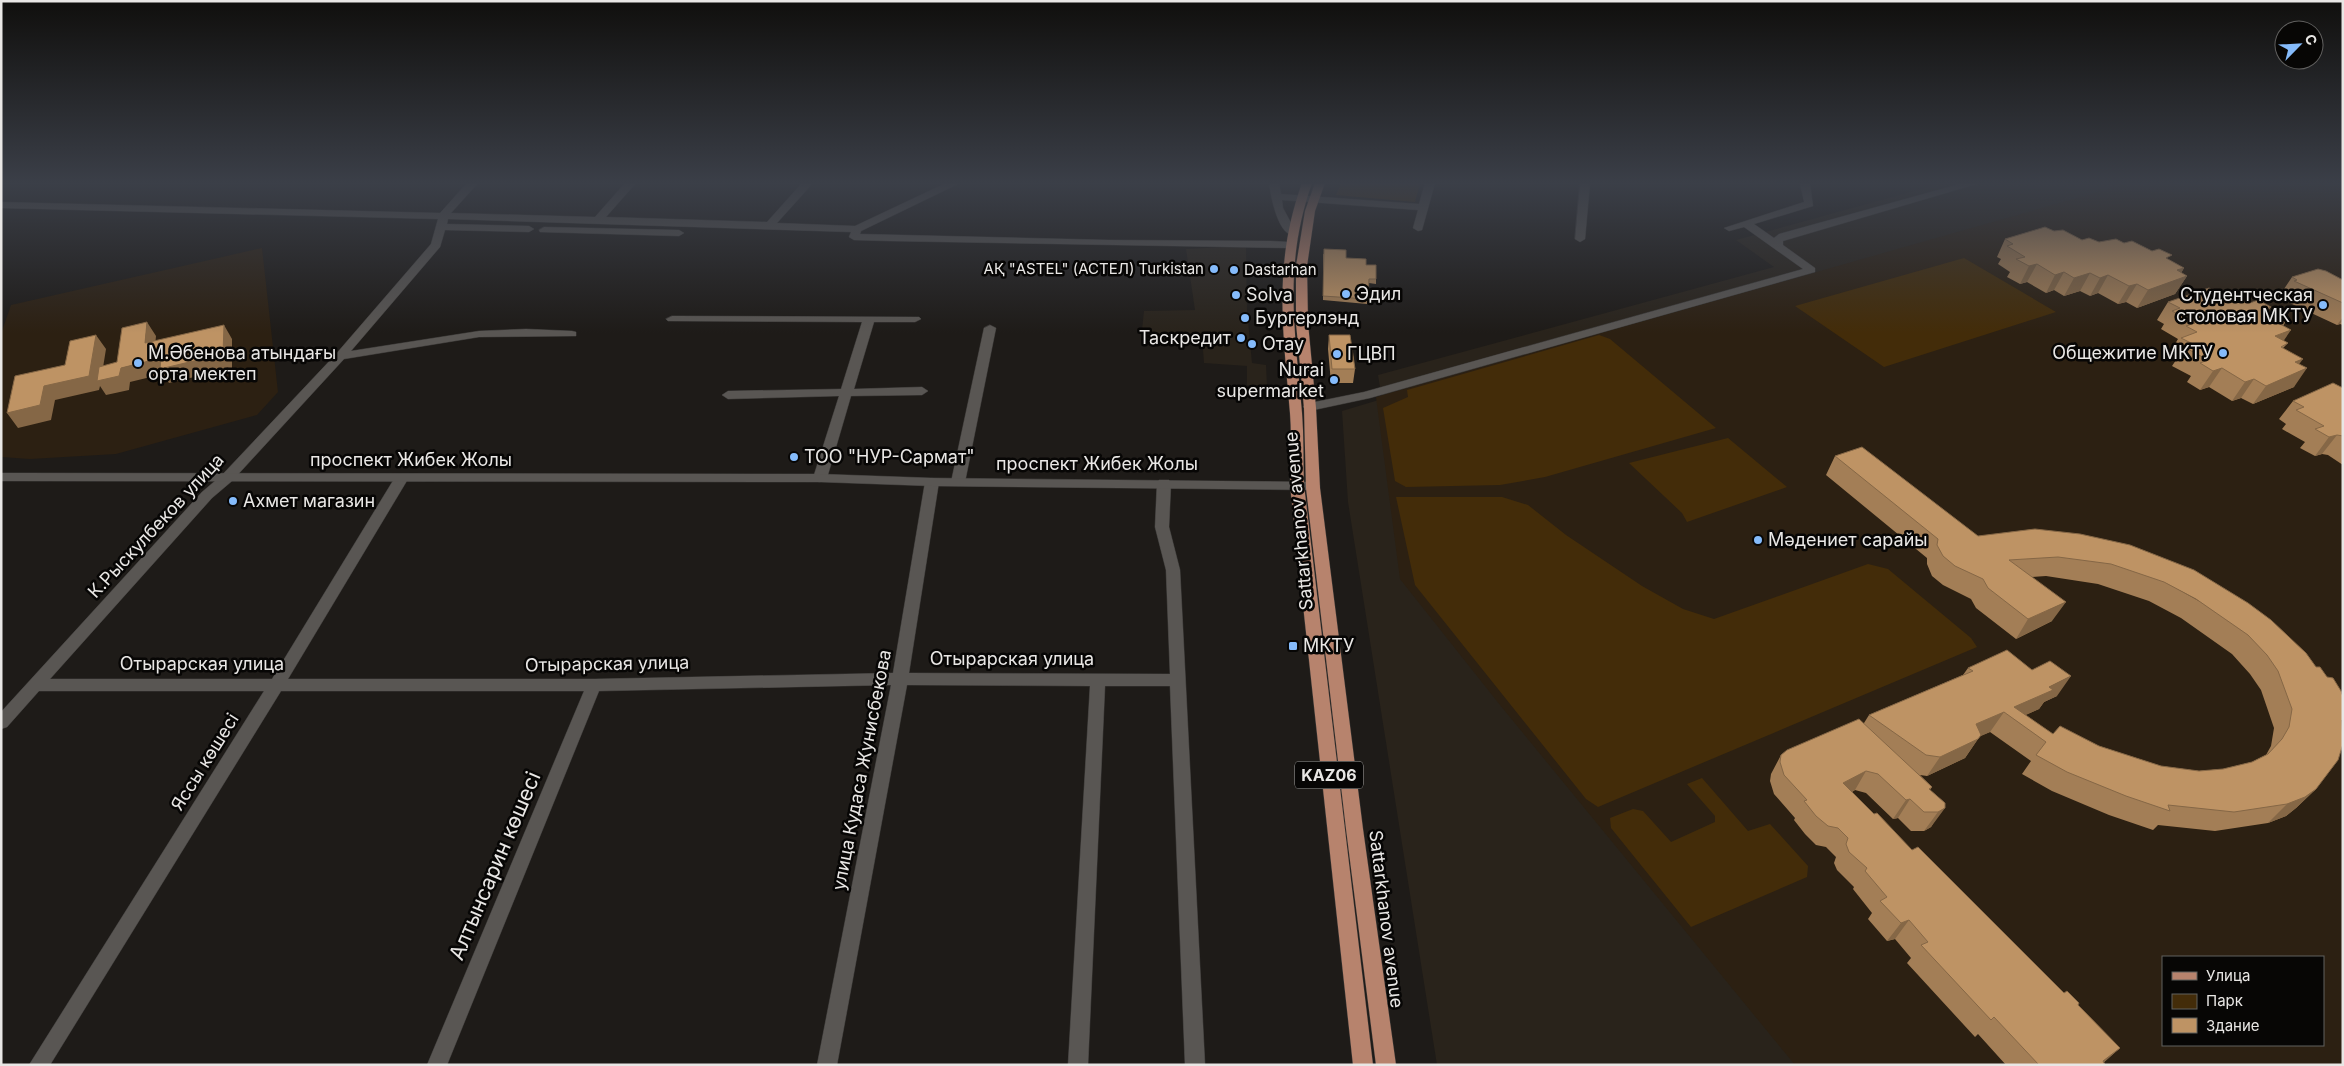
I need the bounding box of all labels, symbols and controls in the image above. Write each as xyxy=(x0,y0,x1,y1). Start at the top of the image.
north arrow xyxy=(2274,20,2324,70)
text: С xyxy=(2301,31,2321,48)
place label: АҚ "ASTEL" (АСТЕЛ) Turkistan xyxy=(984,259,1204,278)
place label: Dastarhan xyxy=(1244,260,1317,279)
marker: АҚ "ASTEL" (АСТЕЛ) Turkistan xyxy=(1208,263,1220,275)
marker: Dastarhan xyxy=(1228,264,1240,276)
place label: Эдил xyxy=(1356,283,1401,304)
place label: Solva xyxy=(1246,284,1293,305)
place label: Студентческая столовая МКТУ xyxy=(2176,284,2313,326)
marker: Эдил xyxy=(1340,288,1352,300)
marker: Solva xyxy=(1230,289,1242,301)
marker: Студентческая столовая МКТУ xyxy=(2317,299,2329,311)
place label: Бургерлэнд xyxy=(1255,307,1359,328)
marker: Бургерлэнд xyxy=(1239,312,1251,324)
place label: Таскредит xyxy=(1139,327,1232,348)
marker: Таскредит xyxy=(1235,332,1247,344)
place label: Отау xyxy=(1262,333,1304,354)
marker: Отау xyxy=(1246,338,1258,350)
place label: М.Әбенова атындағы орта мектеп xyxy=(148,342,336,384)
place label: Общежитие МКТУ xyxy=(2052,342,2213,363)
place label: ГЦВП xyxy=(1347,343,1396,364)
marker: Общежитие МКТУ xyxy=(2217,347,2229,359)
marker: ГЦВП xyxy=(1331,348,1343,360)
marker: М.Әбенова атындағы орта мектеп xyxy=(132,357,144,369)
place label: Nurai supermarket xyxy=(1216,359,1324,401)
marker: Nurai supermarket xyxy=(1328,374,1340,386)
street label: Sattarkhanov avenue xyxy=(1280,431,1317,611)
place label: ТОО "НУР-Сармат" xyxy=(804,446,975,467)
street label: К.Рыскулбеков улица xyxy=(83,449,228,602)
street label: проспект Жибек Жолы xyxy=(310,449,512,470)
marker: ТОО "НУР-Сармат" xyxy=(788,451,800,463)
street label: проспект Жибек Жолы xyxy=(996,453,1198,474)
place label: Ахмет магазин xyxy=(243,490,375,511)
marker: Ахмет магазин xyxy=(227,495,239,507)
place label: Мәдениет сарайы xyxy=(1768,529,1928,550)
marker: Мәдениет сарайы xyxy=(1752,534,1764,546)
place label: МКТУ xyxy=(1303,635,1354,656)
marker: МКТУ xyxy=(1287,640,1299,652)
street label: улица Кудаса Жунисбекова xyxy=(828,648,895,892)
street label: Отырарская улица xyxy=(930,648,1094,669)
street label: Отырарская улица xyxy=(525,652,689,675)
street label: Отырарская улица xyxy=(120,653,284,674)
street label: Яссы көшесі xyxy=(166,709,243,814)
road number: KАZ06 xyxy=(1295,762,1363,788)
street label: Алтынсарин көшесі xyxy=(444,768,546,964)
street label: Sattarkhanov avenue xyxy=(1365,829,1408,1009)
legend xyxy=(2162,956,2324,1046)
text: Улица xyxy=(2206,966,2250,985)
text: Парк xyxy=(2206,991,2243,1010)
text: Здание xyxy=(2206,1016,2260,1035)

